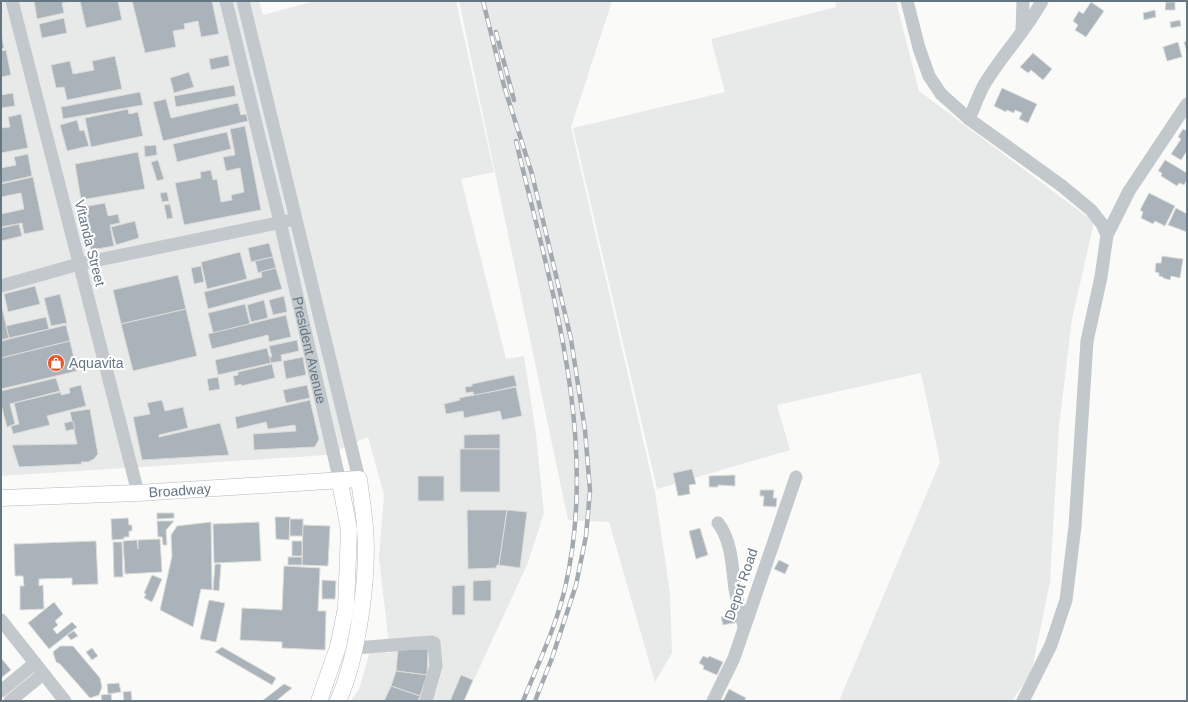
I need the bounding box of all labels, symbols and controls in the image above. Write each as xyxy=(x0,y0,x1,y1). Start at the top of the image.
street label: Vitanda Street xyxy=(72,198,108,288)
street label: President Avenue xyxy=(289,295,330,406)
shop icon: Aquavita xyxy=(46,353,66,373)
place label: Aquavita xyxy=(69,355,124,371)
street label: Broadway xyxy=(148,480,211,500)
street label: Depot Road xyxy=(721,546,761,622)

